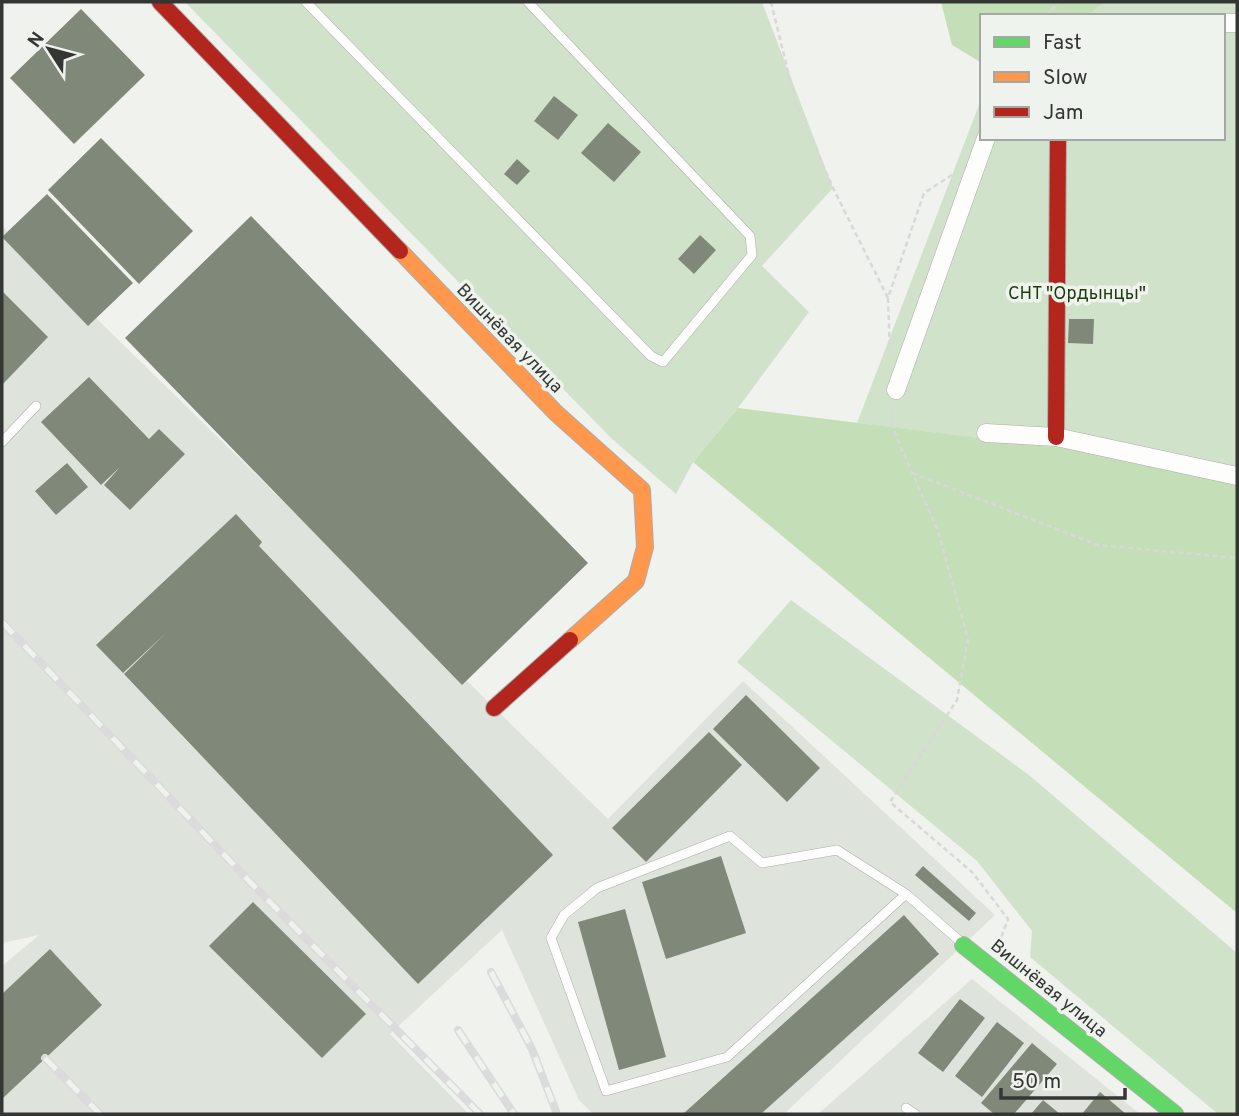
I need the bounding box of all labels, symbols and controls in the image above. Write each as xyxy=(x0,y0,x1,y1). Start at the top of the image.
north arrow xyxy=(14,14,84,84)
legend xyxy=(980,14,1225,140)
text: N xyxy=(23,28,51,53)
text: Fast xyxy=(1043,30,1082,57)
text: Slow xyxy=(1043,65,1088,92)
text: Jam xyxy=(1043,100,1084,127)
street label: Вишнёвая улица xyxy=(451,279,567,399)
park label: СНТ "Ордынцы" xyxy=(1008,283,1146,306)
street label: Вишнёвая улица xyxy=(985,935,1111,1043)
scale bar xyxy=(1001,1056,1125,1100)
text: 50 m xyxy=(1012,1069,1061,1096)

